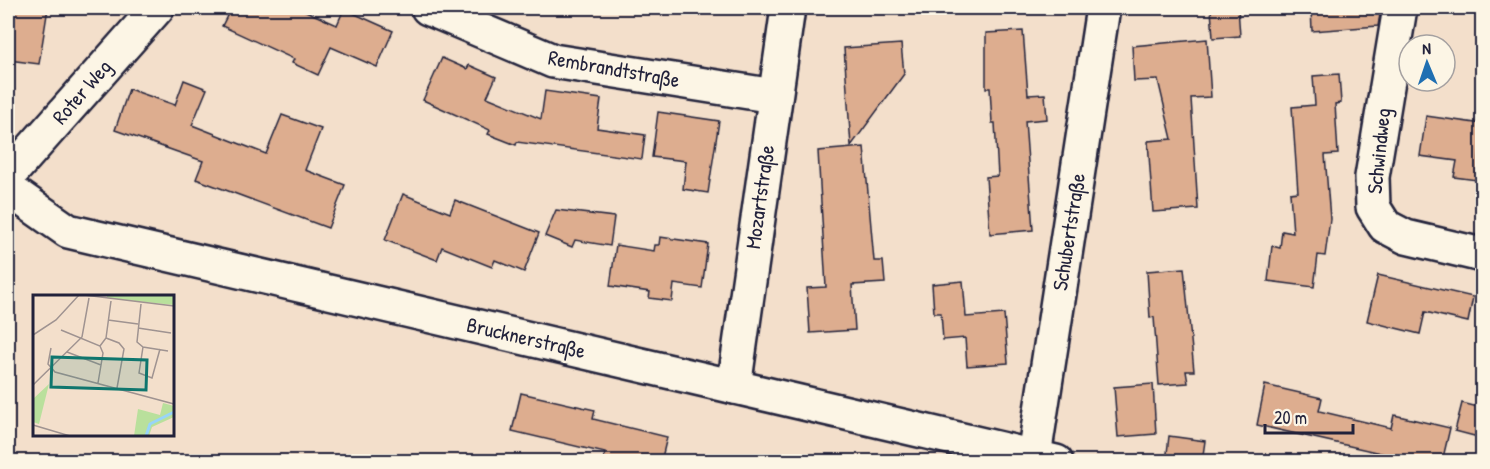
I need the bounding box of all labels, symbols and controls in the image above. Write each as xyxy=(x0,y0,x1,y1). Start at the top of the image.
north arrow xyxy=(1397,33,1457,93)
text: N xyxy=(1422,37,1432,59)
street label: Rembrandtstraße xyxy=(546,43,682,94)
street label: Roter Weg xyxy=(45,53,118,130)
street label: Schwindweg xyxy=(1360,107,1397,195)
street label: Mozartstraße xyxy=(738,143,781,251)
street label: Schubertstraße xyxy=(1045,171,1092,293)
inset map xyxy=(33,295,174,436)
street label: Brucknerstraße xyxy=(464,310,588,365)
scale bar xyxy=(1265,397,1354,435)
text: 20 m xyxy=(1274,405,1307,430)

